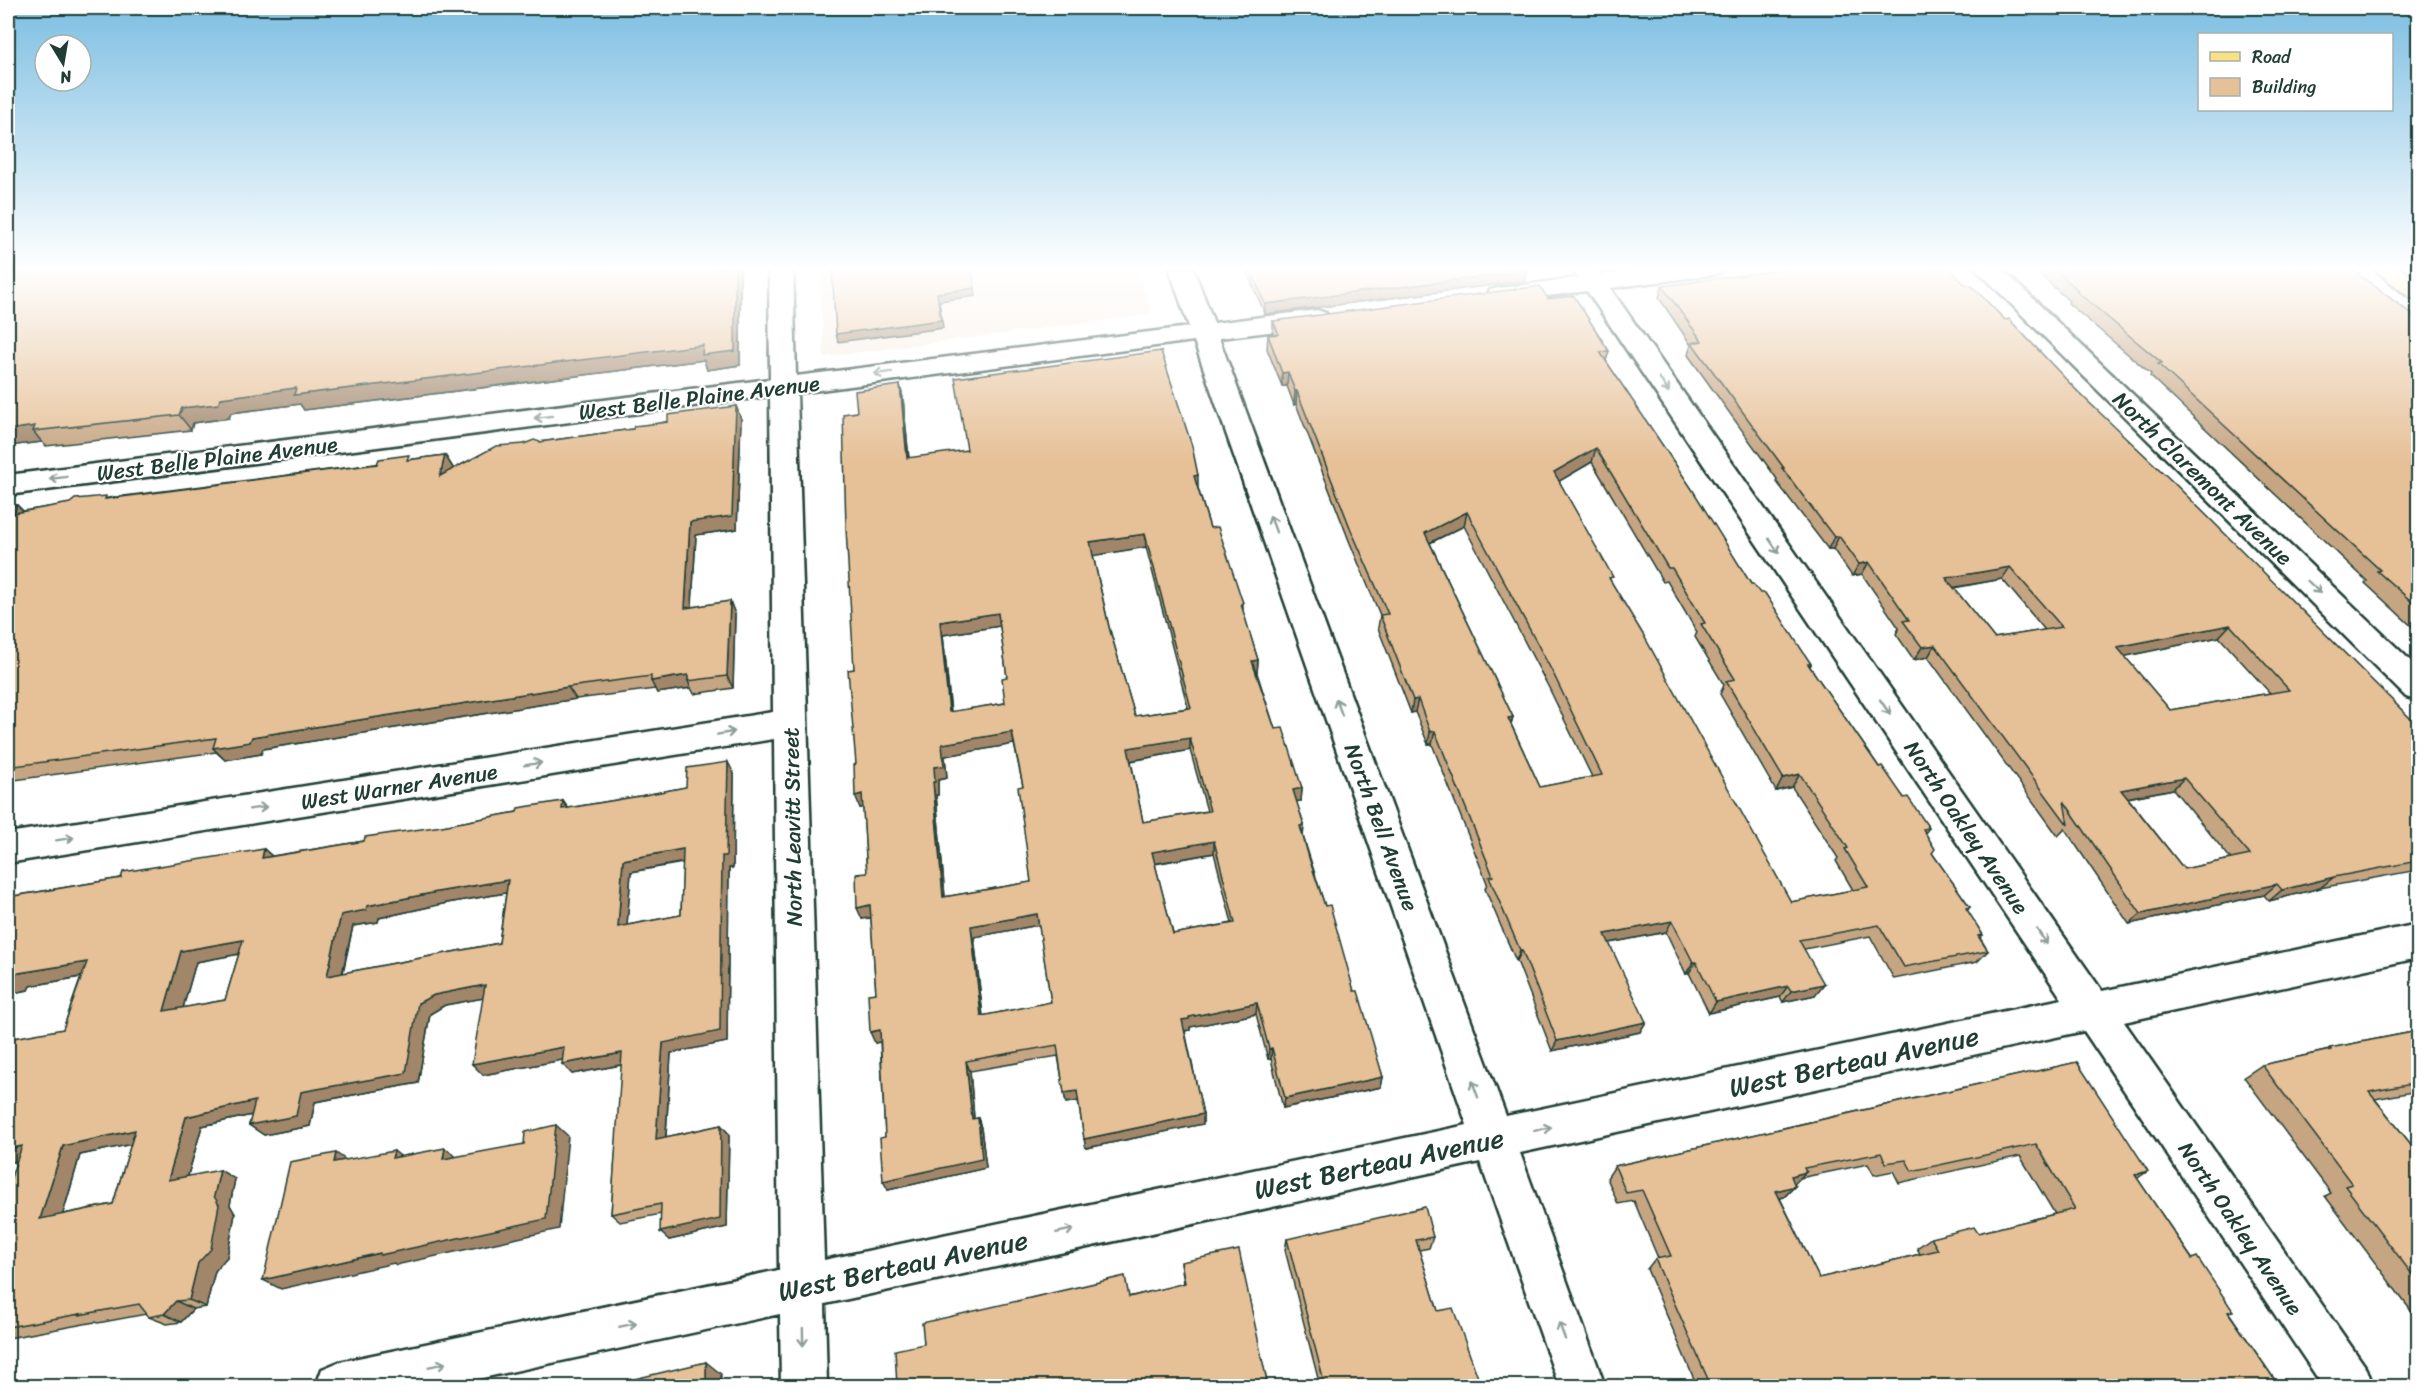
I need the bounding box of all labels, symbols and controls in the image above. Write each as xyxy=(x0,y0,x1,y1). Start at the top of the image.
north arrow xyxy=(33,33,93,93)
legend xyxy=(2198,33,2393,111)
text: Road xyxy=(2252,41,2292,73)
text: N xyxy=(57,62,75,93)
text: Building xyxy=(2252,71,2316,103)
street label: West Belle Plaine Avenue xyxy=(576,363,822,432)
one-way arrow xyxy=(873,368,893,379)
one-way arrow xyxy=(1658,377,1670,393)
street label: North Claremont Avenue xyxy=(2103,381,2302,576)
one-way arrow xyxy=(534,411,554,422)
street label: West Belle Plaine Avenue xyxy=(94,424,340,493)
one-way arrow xyxy=(49,473,69,484)
one-way arrow xyxy=(1267,515,1278,533)
one-way arrow xyxy=(1768,537,1780,554)
one-way arrow xyxy=(2307,580,2322,594)
one-way arrow xyxy=(1332,698,1343,717)
one-way arrow xyxy=(1879,698,1891,715)
one-way arrow xyxy=(715,727,735,738)
street label: North Leavitt Street xyxy=(771,727,814,927)
street label: North Oakley Avenue xyxy=(1894,732,2040,923)
street label: North Bell Avenue xyxy=(1333,738,1430,917)
street label: West Warner Avenue xyxy=(298,752,501,821)
one-way arrow xyxy=(523,758,543,769)
one-way arrow xyxy=(247,803,267,814)
one-way arrow xyxy=(55,833,75,844)
one-way arrow xyxy=(2036,928,2048,945)
street label: West Berteau Avenue xyxy=(1725,1012,1983,1112)
one-way arrow xyxy=(1469,1080,1480,1098)
street label: West Berteau Avenue xyxy=(1250,1114,1508,1214)
one-way arrow xyxy=(1533,1123,1552,1134)
street label: North Oakley Avenue xyxy=(2168,1133,2314,1324)
street label: West Berteau Avenue xyxy=(774,1216,1032,1316)
one-way arrow xyxy=(1054,1225,1074,1236)
one-way arrow xyxy=(618,1318,637,1330)
one-way arrow xyxy=(1556,1323,1567,1341)
one-way arrow xyxy=(797,1326,809,1346)
one-way arrow xyxy=(427,1359,446,1371)

